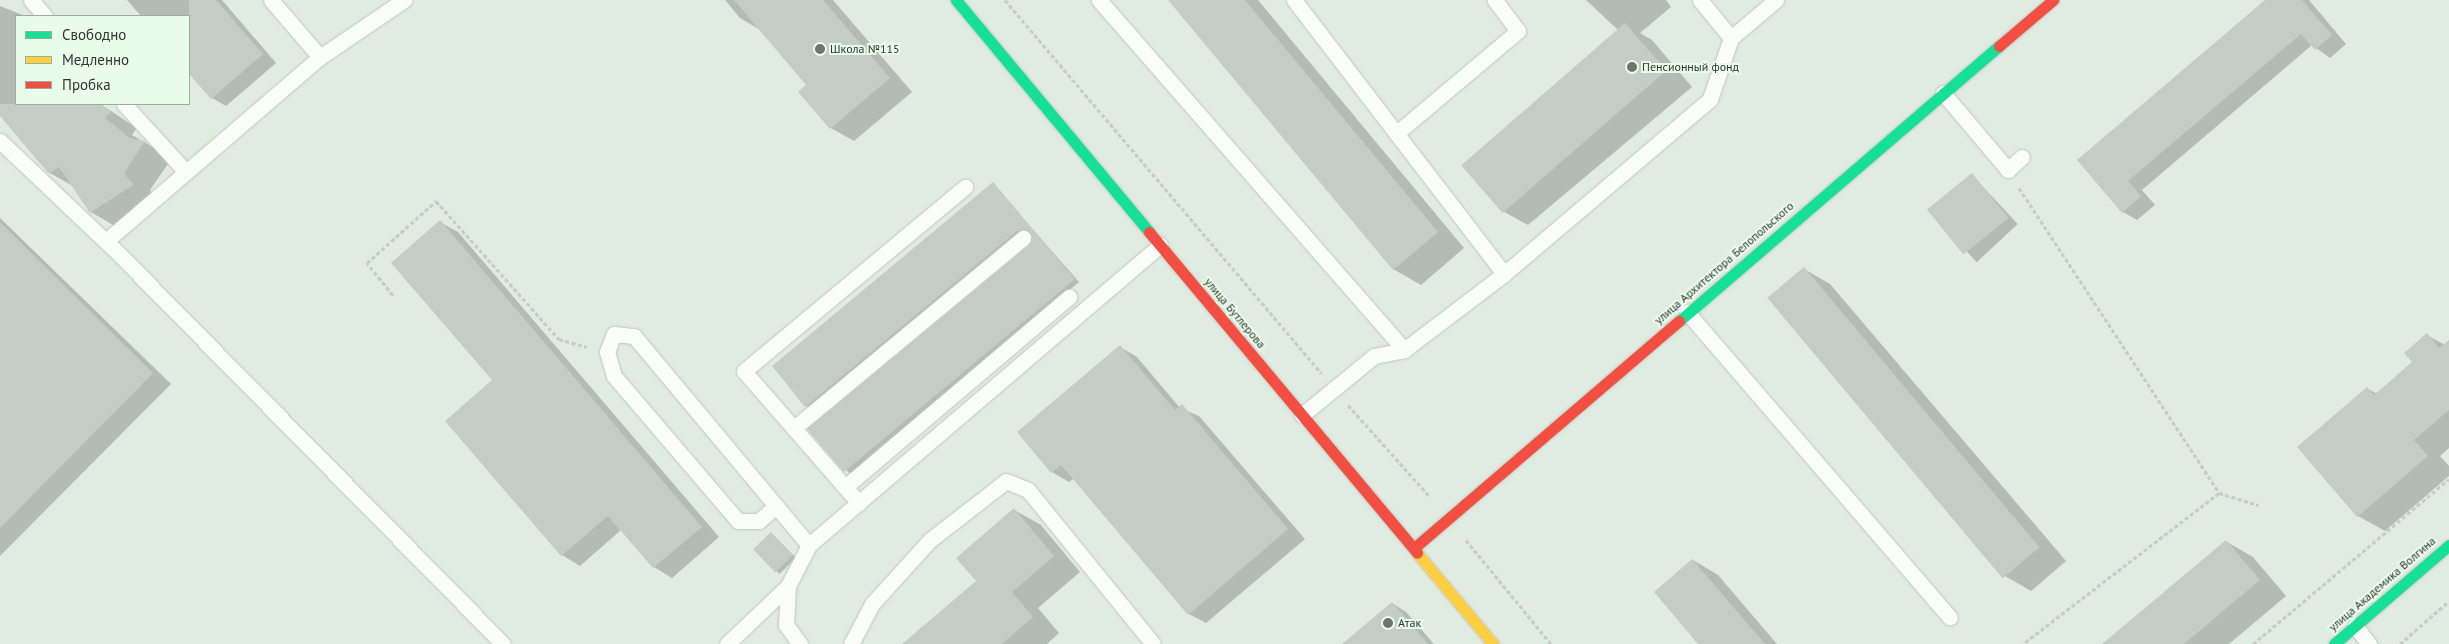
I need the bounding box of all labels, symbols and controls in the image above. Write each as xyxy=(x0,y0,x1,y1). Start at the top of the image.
legend xyxy=(15,15,190,105)
text: Свободно xyxy=(62,25,126,44)
place label: Школа №115 xyxy=(830,42,900,56)
marker: Школа №115 xyxy=(814,43,826,55)
text: Медленно xyxy=(62,50,129,69)
place label: Пенсионный фонд xyxy=(1642,60,1739,74)
marker: Пенсионный фонд xyxy=(1626,61,1638,73)
text: Пробка xyxy=(62,75,111,94)
street label: улица Архитектора Белопольского xyxy=(1651,198,1797,328)
street label: улица Бутлерова xyxy=(1201,275,1269,351)
street label: улица Академика Волгина xyxy=(2326,534,2438,634)
place label: Атак xyxy=(1398,616,1421,630)
marker: Атак xyxy=(1382,617,1394,629)

